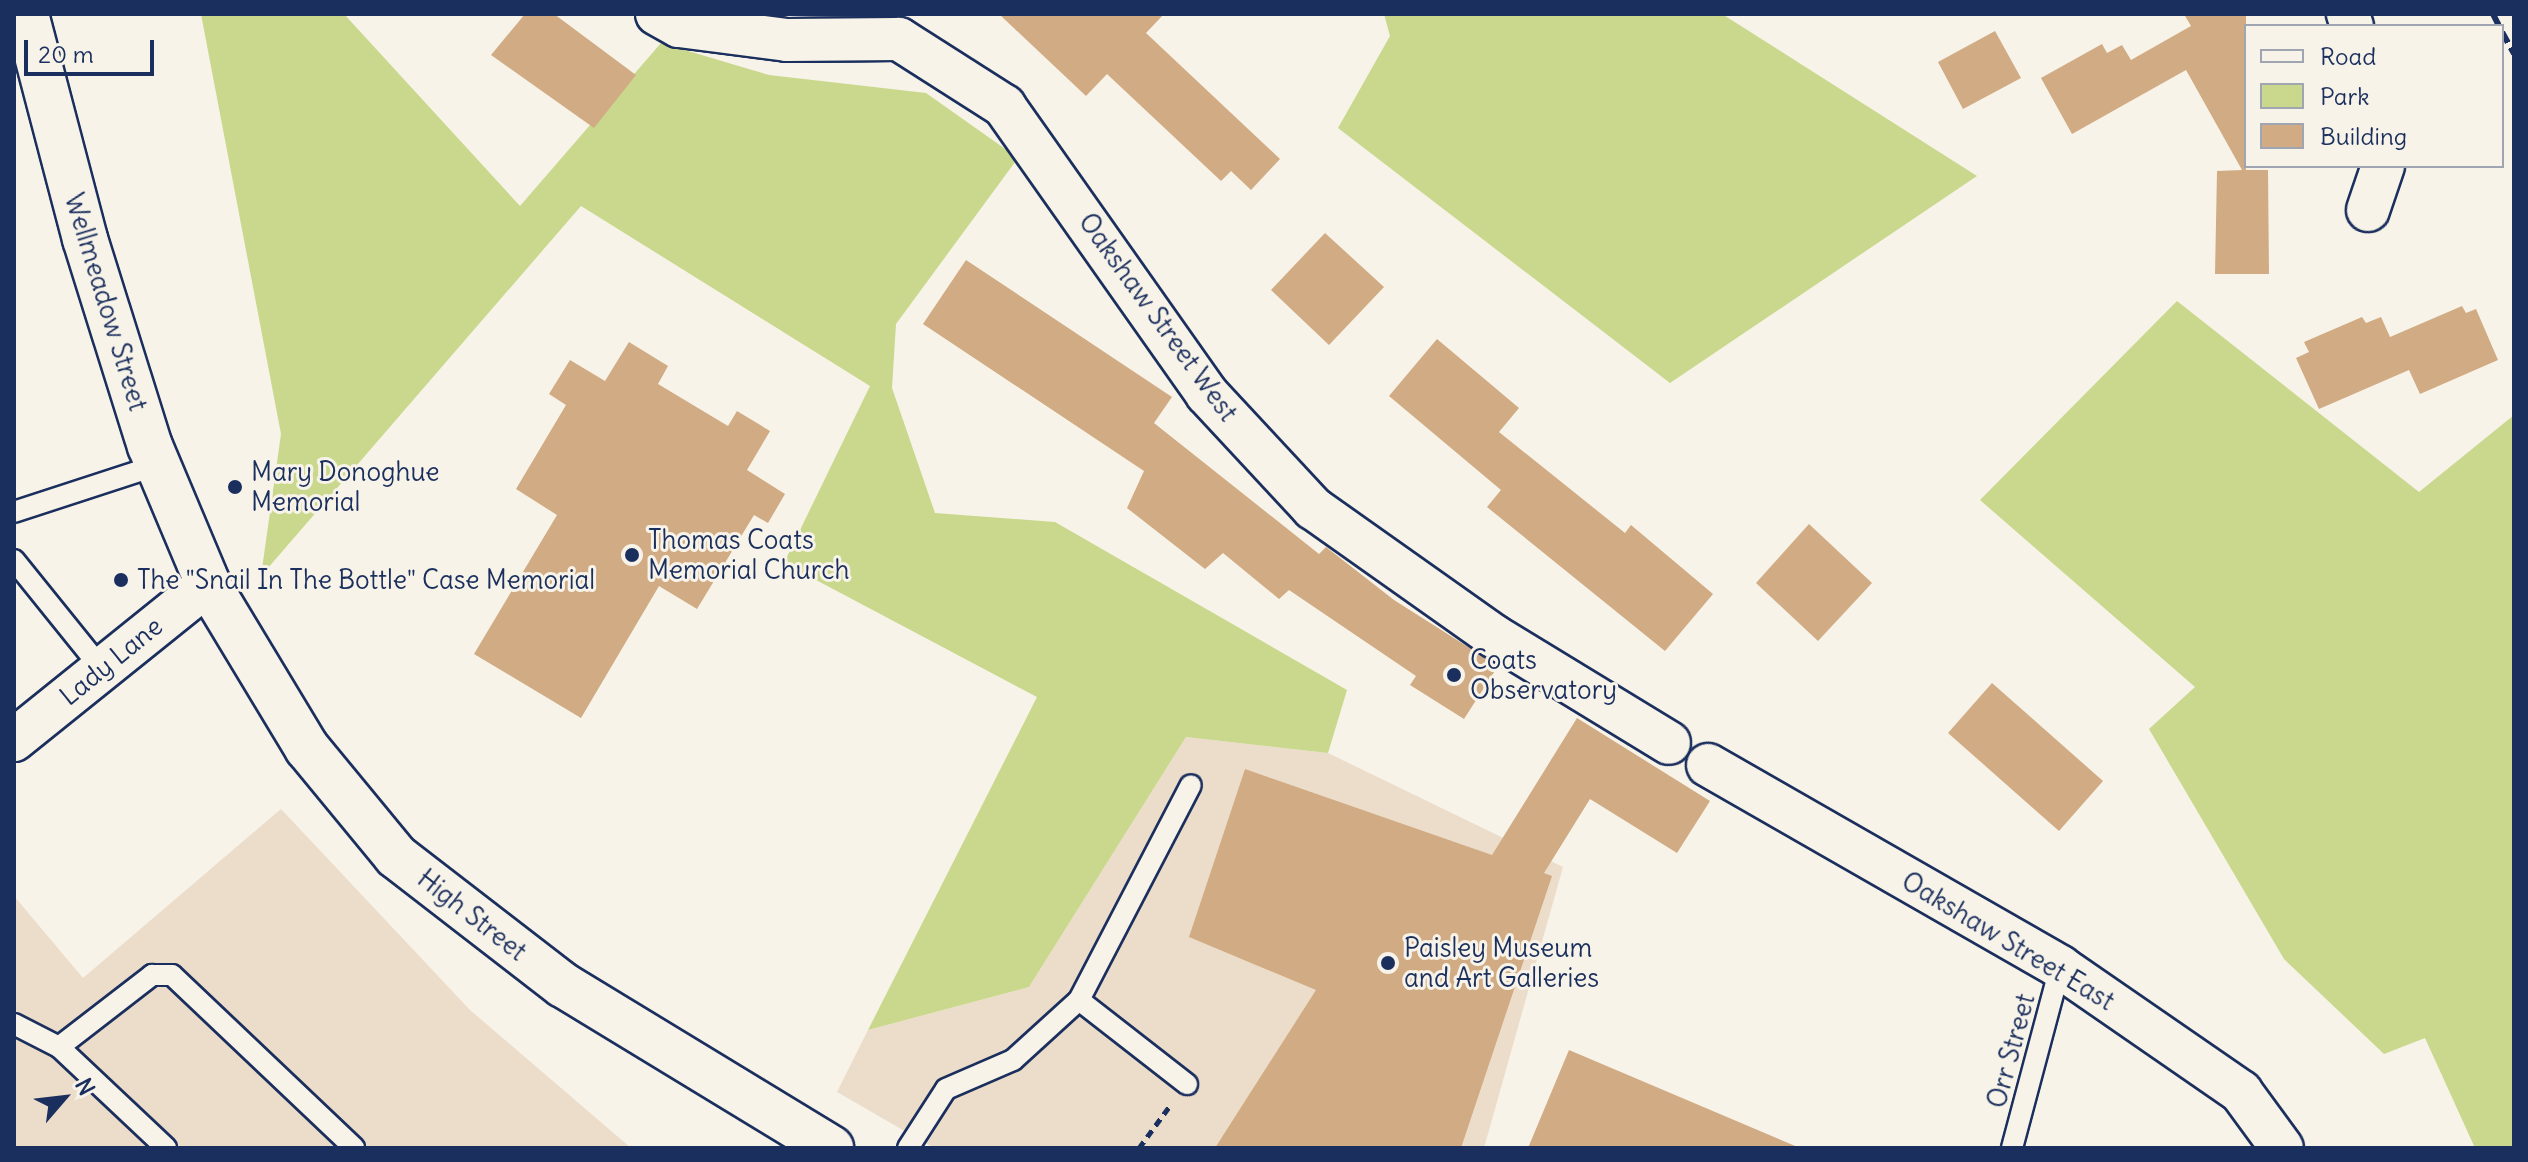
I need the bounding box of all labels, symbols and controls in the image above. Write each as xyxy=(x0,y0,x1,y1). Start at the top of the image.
scale bar xyxy=(28,24,158,74)
legend xyxy=(2244,24,2504,168)
text: 20 m xyxy=(38,39,94,69)
text: Road xyxy=(2320,41,2376,71)
text: Park xyxy=(2320,81,2370,111)
text: Building xyxy=(2320,121,2407,151)
street label: Wellmeadow Street xyxy=(58,189,154,415)
street label: Oakshaw Street West xyxy=(1072,207,1244,427)
place label: Mary Donoghue Memorial xyxy=(251,456,439,518)
marker: Mary Donoghue Memorial xyxy=(226,478,244,496)
place label: Thomas Coats Memorial Church xyxy=(648,524,849,586)
marker: Thomas Coats Memorial Church xyxy=(623,546,641,564)
place label: The "Snail In The Bottle" Case Memorial xyxy=(137,564,595,596)
marker: The "Snail In The Bottle" Case Memorial xyxy=(112,571,130,589)
street label: Lady Lane xyxy=(53,610,169,712)
place label: Coats Observatory xyxy=(1470,644,1617,706)
marker: Coats Observatory xyxy=(1445,666,1463,684)
street label: High Street xyxy=(411,863,533,967)
street label: Oakshaw Street East xyxy=(1896,865,2120,1017)
place label: Paisley Museum and Art Galleries xyxy=(1404,932,1599,994)
marker: Paisley Museum and Art Galleries xyxy=(1379,954,1397,972)
street label: Orr Street xyxy=(1981,990,2041,1112)
north arrow xyxy=(24,1058,104,1138)
text: N xyxy=(69,1073,101,1100)

